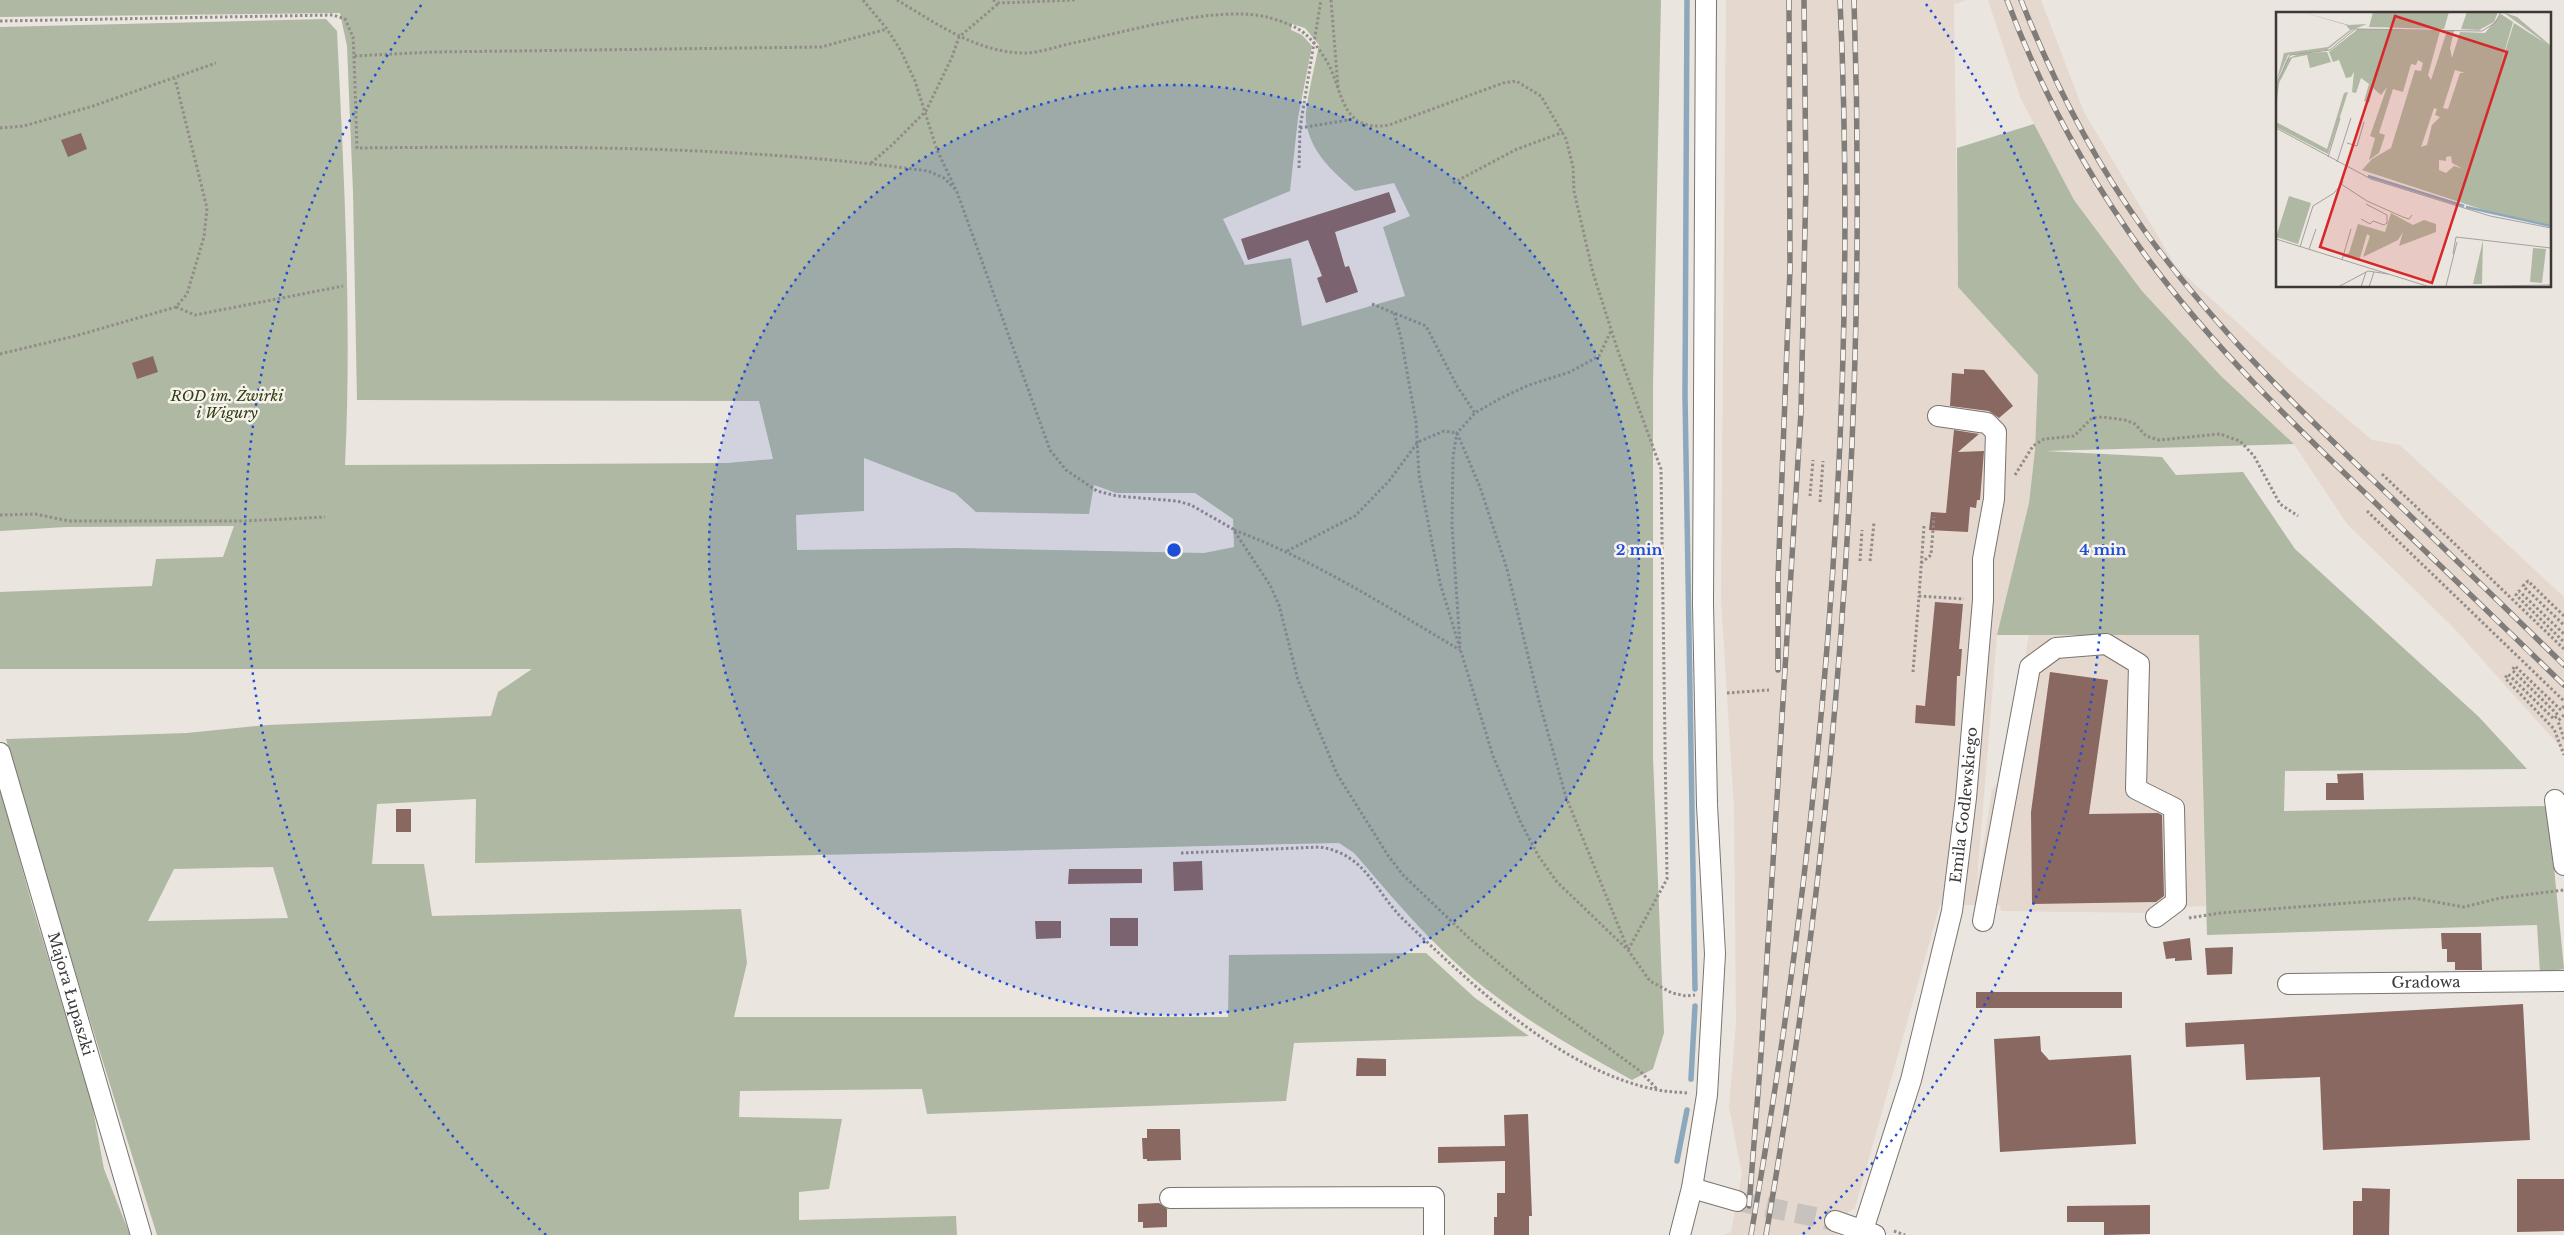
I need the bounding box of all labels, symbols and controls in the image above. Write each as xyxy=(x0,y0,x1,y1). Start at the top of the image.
inset map xyxy=(2276,12,2552,288)
park label: ROD im. Żwirki i Wigury xyxy=(170,386,284,422)
text: 2 min xyxy=(1616,540,1662,559)
text: 4 min xyxy=(2080,540,2127,559)
centre of rings xyxy=(1165,541,1183,559)
street label: Emila Godlewskiego xyxy=(1946,726,1981,884)
street label: Majora Łupaszki xyxy=(44,930,98,1058)
street label: Gradowa xyxy=(2391,972,2461,992)

